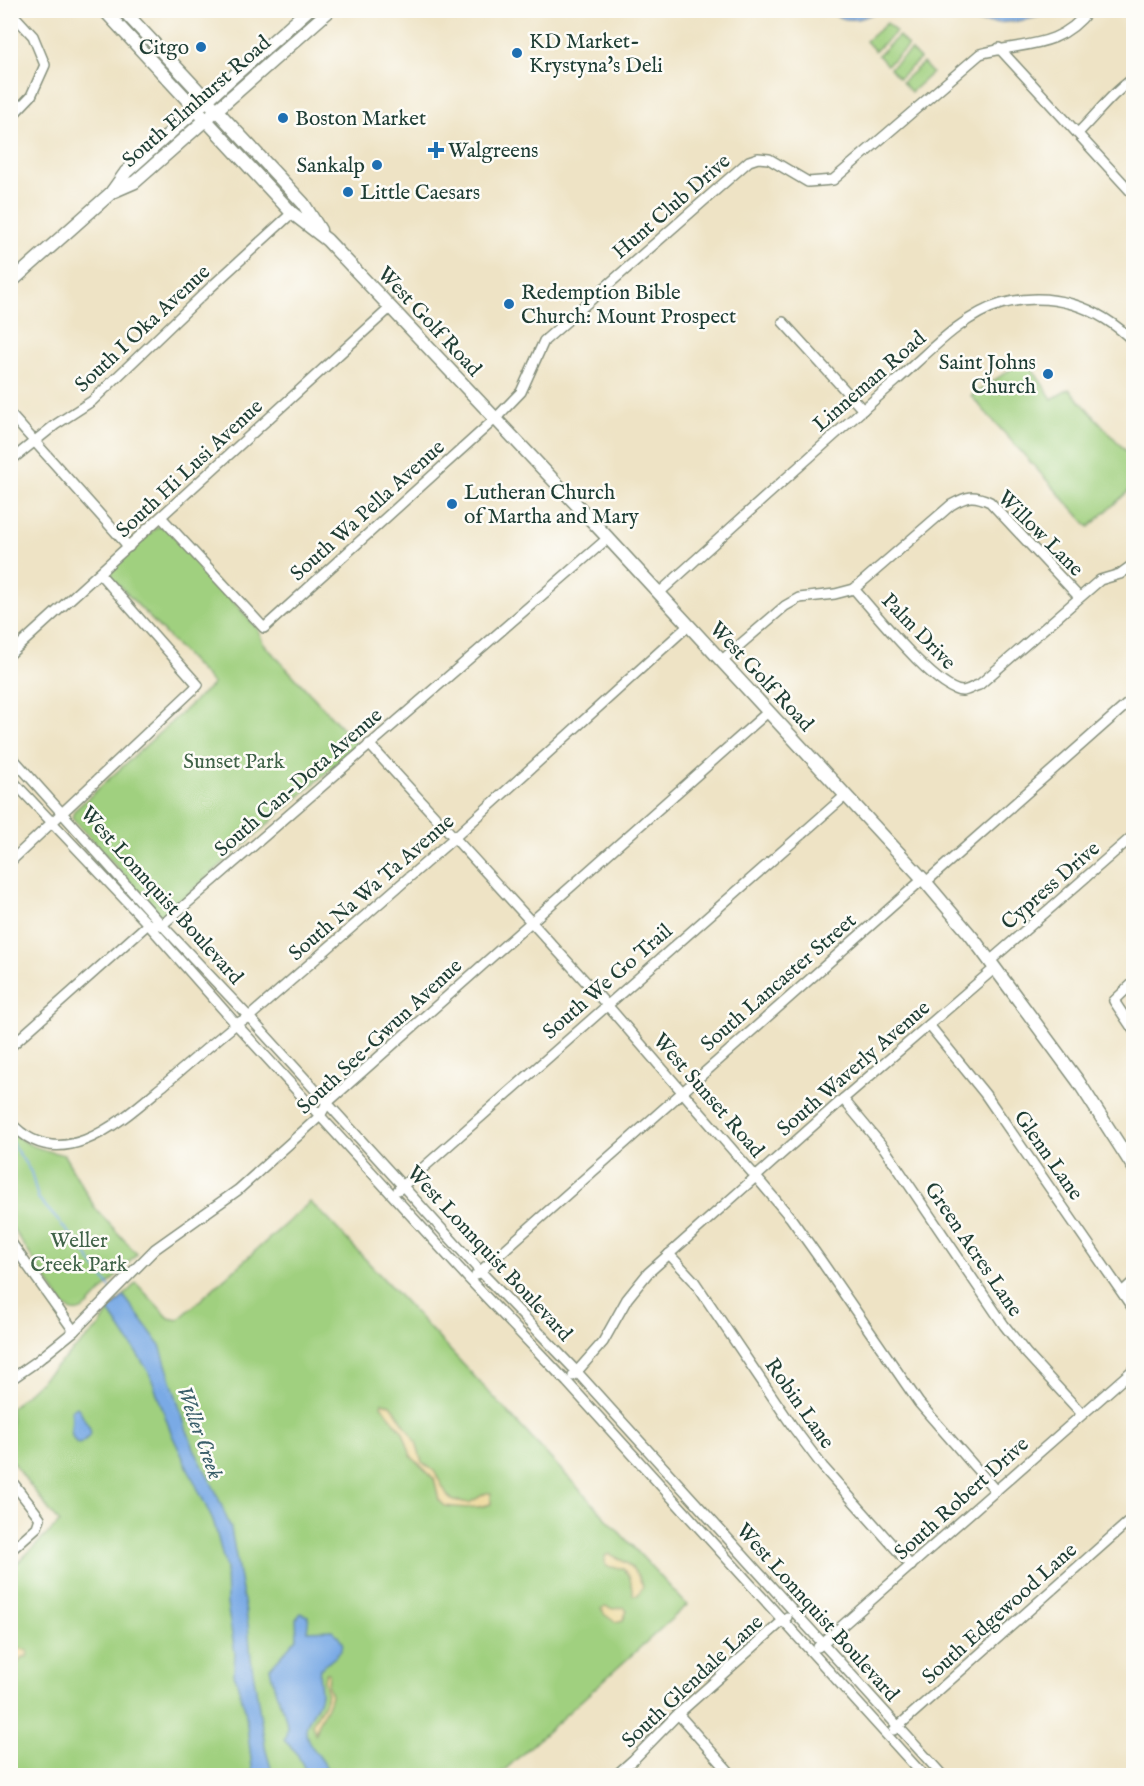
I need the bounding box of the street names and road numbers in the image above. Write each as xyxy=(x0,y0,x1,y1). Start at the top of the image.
street label: South Elmhurst Road xyxy=(117,30,278,174)
street label: Hunt Club Drive xyxy=(607,148,737,266)
street label: South I Oka Avenue xyxy=(70,259,217,399)
street label: West Golf Road xyxy=(371,261,487,383)
street label: Linneman Road xyxy=(808,325,933,439)
street label: South Hi Lusi Avenue xyxy=(111,394,270,544)
street label: South Wa Pella Avenue xyxy=(285,434,451,588)
street label: Willow Lane xyxy=(991,485,1089,583)
street label: Palm Drive xyxy=(875,588,961,676)
street label: West Golf Road xyxy=(703,616,819,738)
street label: South Can-Dota Avenue xyxy=(209,702,389,864)
street label: West Lonnquist Boulevard xyxy=(74,801,249,992)
street label: South Na Wa Ta Avenue xyxy=(283,808,461,968)
street label: Cypress Drive xyxy=(996,836,1106,936)
street label: South Lancaster Street xyxy=(695,908,862,1058)
street label: South We Go Trail xyxy=(537,918,679,1046)
street label: South See-Gwun Avenue xyxy=(291,953,469,1121)
street label: South Waverly Avenue xyxy=(772,995,937,1143)
street label: West Sunset Road xyxy=(646,1028,770,1165)
street label: Glenn Lane xyxy=(1007,1106,1089,1206)
street label: West Lonnquist Boulevard xyxy=(400,1160,578,1348)
street label: Green Acres Lane xyxy=(918,1177,1028,1323)
street label: Robin Lane xyxy=(758,1353,840,1455)
street label: South Robert Drive xyxy=(889,1431,1035,1567)
street label: West Lonnquist Boulevard xyxy=(730,1518,905,1709)
street label: South Edgewood Lane xyxy=(917,1537,1083,1691)
street label: South Glendale Lane xyxy=(617,1609,770,1755)

